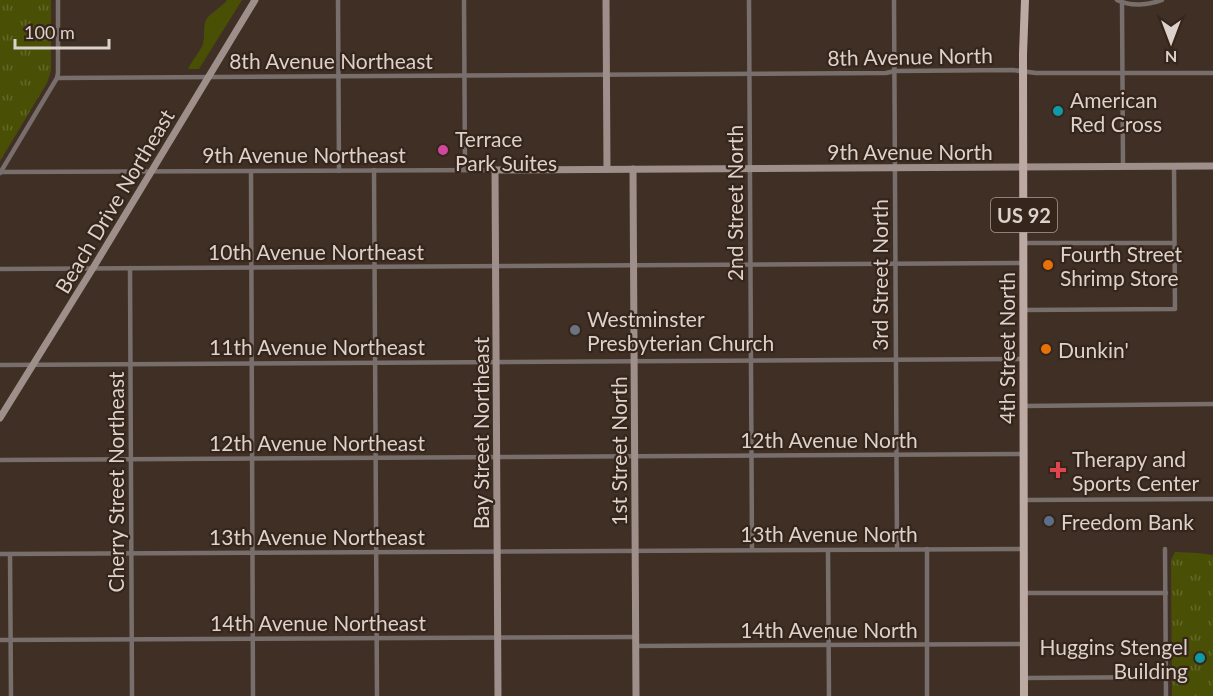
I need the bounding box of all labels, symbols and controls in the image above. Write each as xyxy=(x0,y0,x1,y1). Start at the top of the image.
scale bar xyxy=(15,12,110,50)
north arrow xyxy=(1141,12,1201,72)
text: 100 m xyxy=(24,21,75,43)
street label: 8th Avenue North xyxy=(827,42,993,70)
street label: 8th Avenue Northeast xyxy=(229,48,433,73)
text: N xyxy=(1165,48,1177,67)
place label: American Red Cross xyxy=(1070,87,1162,136)
street label: Beach Drive Northeast xyxy=(49,104,179,298)
marker: American Red Cross xyxy=(1051,104,1065,118)
street label: 2nd Street North xyxy=(722,125,747,281)
place label: Terrace Park Suites xyxy=(455,126,557,175)
street label: 9th Avenue North xyxy=(827,139,993,164)
street label: 9th Avenue Northeast xyxy=(202,142,406,167)
marker: Terrace Park Suites xyxy=(436,143,450,157)
road number: US 92 xyxy=(991,198,1057,232)
street label: 3rd Street North xyxy=(867,199,892,351)
street label: 10th Avenue Northeast xyxy=(208,239,424,264)
place label: Fourth Street Shrimp Store xyxy=(1060,241,1183,290)
marker: Fourth Street Shrimp Store xyxy=(1041,258,1055,272)
street label: 4th Street North xyxy=(994,272,1019,424)
place label: Westminster Presbyterian Church xyxy=(587,306,774,355)
marker: Westminster Presbyterian Church xyxy=(568,323,582,337)
street label: 11th Avenue Northeast xyxy=(209,334,425,359)
street label: Bay Street Northeast xyxy=(468,336,493,529)
place label: Dunkin' xyxy=(1058,337,1129,362)
marker: Dunkin' xyxy=(1039,342,1053,356)
street label: Cherry Street Northeast xyxy=(103,371,128,593)
street label: 1st Street North xyxy=(606,376,631,526)
street label: 12th Avenue North xyxy=(740,427,918,452)
street label: 12th Avenue Northeast xyxy=(209,430,425,455)
place label: Therapy and Sports Center xyxy=(1072,446,1200,495)
marker: Therapy and Sports Center xyxy=(1049,461,1067,479)
place label: Freedom Bank xyxy=(1061,509,1194,534)
marker: Freedom Bank xyxy=(1042,514,1056,528)
street label: 13th Avenue North xyxy=(740,521,918,546)
street label: 13th Avenue Northeast xyxy=(209,524,425,549)
street label: 14th Avenue Northeast xyxy=(210,610,426,635)
street label: 14th Avenue North xyxy=(740,617,918,642)
place label: Huggins Stengel Building xyxy=(1039,634,1188,683)
marker: Huggins Stengel Building xyxy=(1193,651,1207,665)

